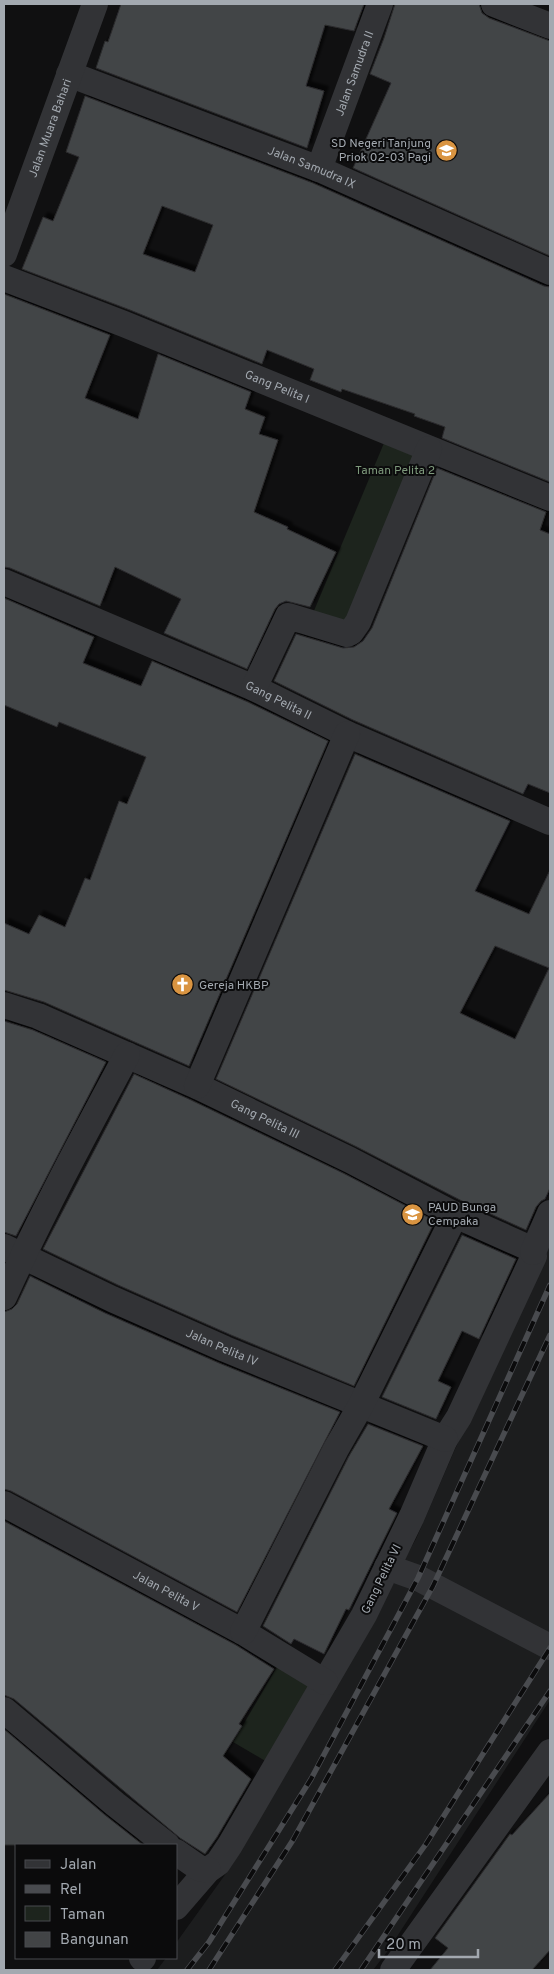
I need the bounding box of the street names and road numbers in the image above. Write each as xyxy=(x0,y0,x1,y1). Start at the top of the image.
street label: Jalan Samudra II xyxy=(332,29,378,119)
street label: Jalan Muara Bahari xyxy=(25,77,76,180)
street label: Jalan Samudra IX xyxy=(265,143,358,193)
street label: Gang Pelita I xyxy=(242,367,312,408)
street label: Gang Pelita II xyxy=(243,678,314,724)
street label: Gang Pelita III xyxy=(227,1096,302,1143)
street label: Jalan Pelita IV xyxy=(183,1326,260,1371)
street label: Gang Pelita VI xyxy=(358,1542,406,1617)
street label: Jalan Pelita V xyxy=(130,1567,202,1616)

